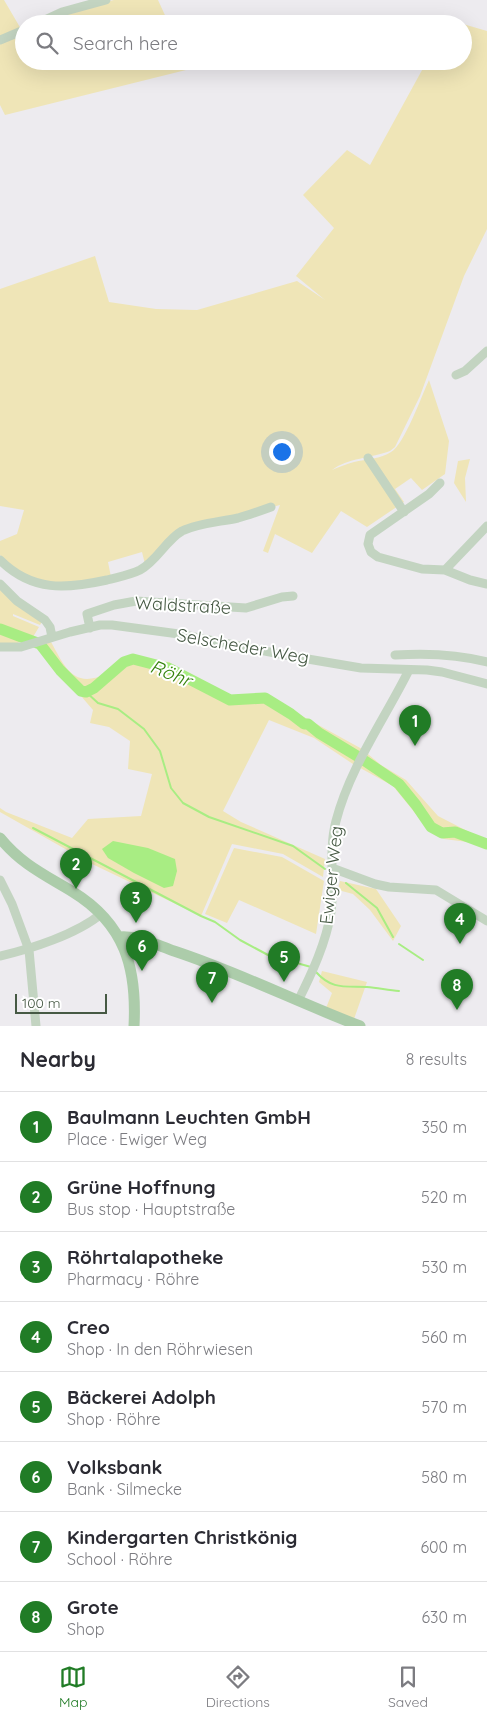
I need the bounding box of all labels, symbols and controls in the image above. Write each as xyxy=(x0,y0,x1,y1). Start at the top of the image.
search box xyxy=(15,15,472,70)
icon: search xyxy=(33,29,61,57)
text: Search here xyxy=(73,31,178,55)
your location xyxy=(269,439,295,465)
street label: Waldstraße xyxy=(134,591,232,619)
street label: Selscheder Weg xyxy=(175,623,311,669)
water label: Röhr xyxy=(147,654,198,693)
pin: 1 xyxy=(399,705,431,746)
street label: Ewiger Weg xyxy=(314,825,348,925)
pin: 2 xyxy=(60,848,92,889)
pin: 3 xyxy=(120,882,152,923)
pin: 4 xyxy=(444,903,476,944)
pin: 6 xyxy=(126,930,158,971)
pin: 5 xyxy=(268,941,300,982)
pin: 7 xyxy=(196,962,228,1003)
pin: 8 xyxy=(441,969,473,1010)
scale bar xyxy=(15,991,108,1014)
text: 100 m xyxy=(22,994,60,1012)
text: Nearby xyxy=(20,1046,96,1072)
text: 8 results xyxy=(406,1049,467,1069)
text: Baulmann Leuchten GmbH xyxy=(67,1105,311,1129)
text: 1 xyxy=(33,1117,39,1137)
text: 350 m xyxy=(421,1117,467,1137)
text: Place · Ewiger Weg xyxy=(67,1129,207,1149)
text: Grüne Hoffnung xyxy=(67,1175,216,1199)
text: 2 xyxy=(31,1187,41,1207)
text: 520 m xyxy=(421,1187,467,1207)
text: Bus stop · Hauptstraße xyxy=(67,1199,235,1219)
text: Röhrtalapotheke xyxy=(67,1245,224,1269)
text: 3 xyxy=(32,1257,40,1277)
text: 530 m xyxy=(421,1257,467,1277)
text: Pharmacy · Röhre xyxy=(67,1269,199,1289)
text: Creo xyxy=(67,1315,110,1339)
text: 4 xyxy=(31,1327,41,1347)
text: 560 m xyxy=(421,1327,467,1347)
text: Shop · In den Röhrwiesen xyxy=(67,1339,253,1359)
text: Bäckerei Adolph xyxy=(67,1385,216,1409)
text: 5 xyxy=(31,1397,41,1417)
text: 570 m xyxy=(422,1397,467,1417)
text: Shop · Röhre xyxy=(67,1409,161,1429)
text: Volksbank xyxy=(67,1455,162,1479)
text: 6 xyxy=(32,1467,40,1487)
text: 580 m xyxy=(421,1467,467,1487)
text: Bank · Silmecke xyxy=(67,1479,182,1499)
text: Kindergarten Christkönig xyxy=(67,1525,297,1549)
text: 7 xyxy=(32,1537,40,1557)
text: 600 m xyxy=(420,1537,467,1557)
text: School · Röhre xyxy=(67,1549,173,1569)
text: Grote xyxy=(67,1595,119,1619)
text: 8 xyxy=(32,1607,40,1627)
text: 630 m xyxy=(422,1607,467,1627)
text: Shop xyxy=(67,1619,104,1639)
tab: Map xyxy=(59,1663,88,1711)
tab: Directions xyxy=(206,1663,270,1711)
tab: Saved xyxy=(388,1663,428,1711)

